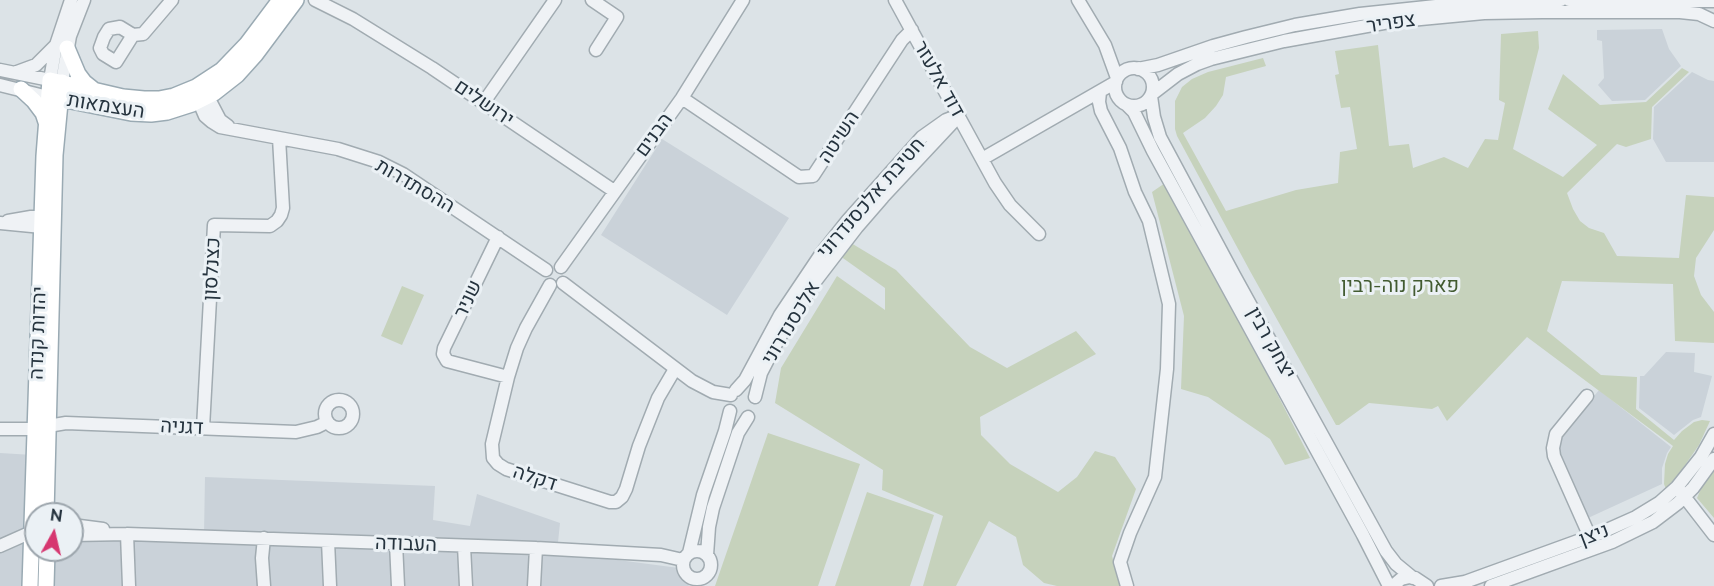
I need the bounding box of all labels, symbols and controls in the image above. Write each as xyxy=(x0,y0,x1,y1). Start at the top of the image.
street label: צפריר xyxy=(1365,8,1417,38)
street label: דוד אלעזר xyxy=(908,37,970,121)
street label: ירושלים xyxy=(450,74,518,132)
street label: העצמאות xyxy=(66,88,146,124)
street label: השיטה xyxy=(813,106,865,168)
street label: הבנים xyxy=(630,108,678,162)
street label: חטיבת אלכסנדרוני xyxy=(812,133,930,263)
street label: ההסתדרות xyxy=(371,154,459,218)
street label: כצנלסון xyxy=(198,237,226,301)
park label: פארק נוה-רבין xyxy=(1341,274,1459,298)
street label: שניר xyxy=(449,276,487,322)
street label: אלכסנדרוני xyxy=(757,277,825,369)
street label: יהדות קנדה xyxy=(24,286,52,380)
street label: יצחק רבין xyxy=(1241,303,1301,383)
street label: דגניה xyxy=(160,414,204,440)
street label: דקלה xyxy=(510,460,560,496)
north arrow xyxy=(24,502,84,562)
text: N xyxy=(49,505,64,526)
street label: ניצן xyxy=(1576,518,1612,552)
street label: העבודה xyxy=(375,531,437,557)

